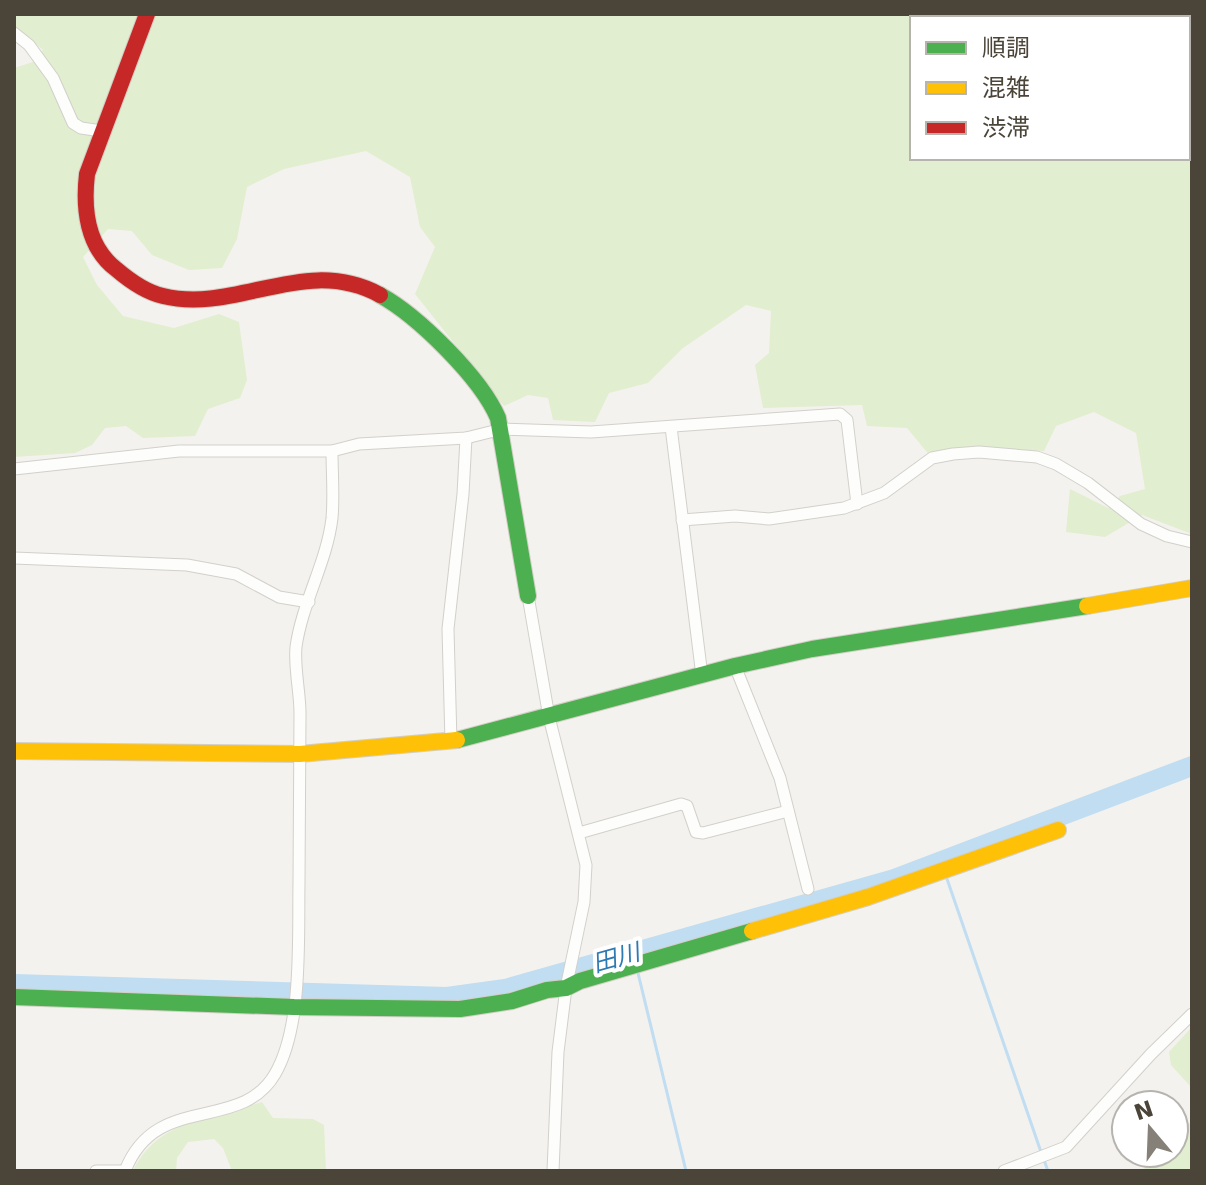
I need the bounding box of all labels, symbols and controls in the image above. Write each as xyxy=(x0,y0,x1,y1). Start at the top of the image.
legend xyxy=(910,16,1190,160)
text: 順調 xyxy=(982,34,1030,62)
text: 混雑 xyxy=(982,74,1030,102)
text: 渋滞 xyxy=(982,114,1030,142)
water label: 田川 xyxy=(589,937,646,978)
north arrow xyxy=(1110,1089,1190,1169)
text: N xyxy=(1131,1096,1156,1125)

